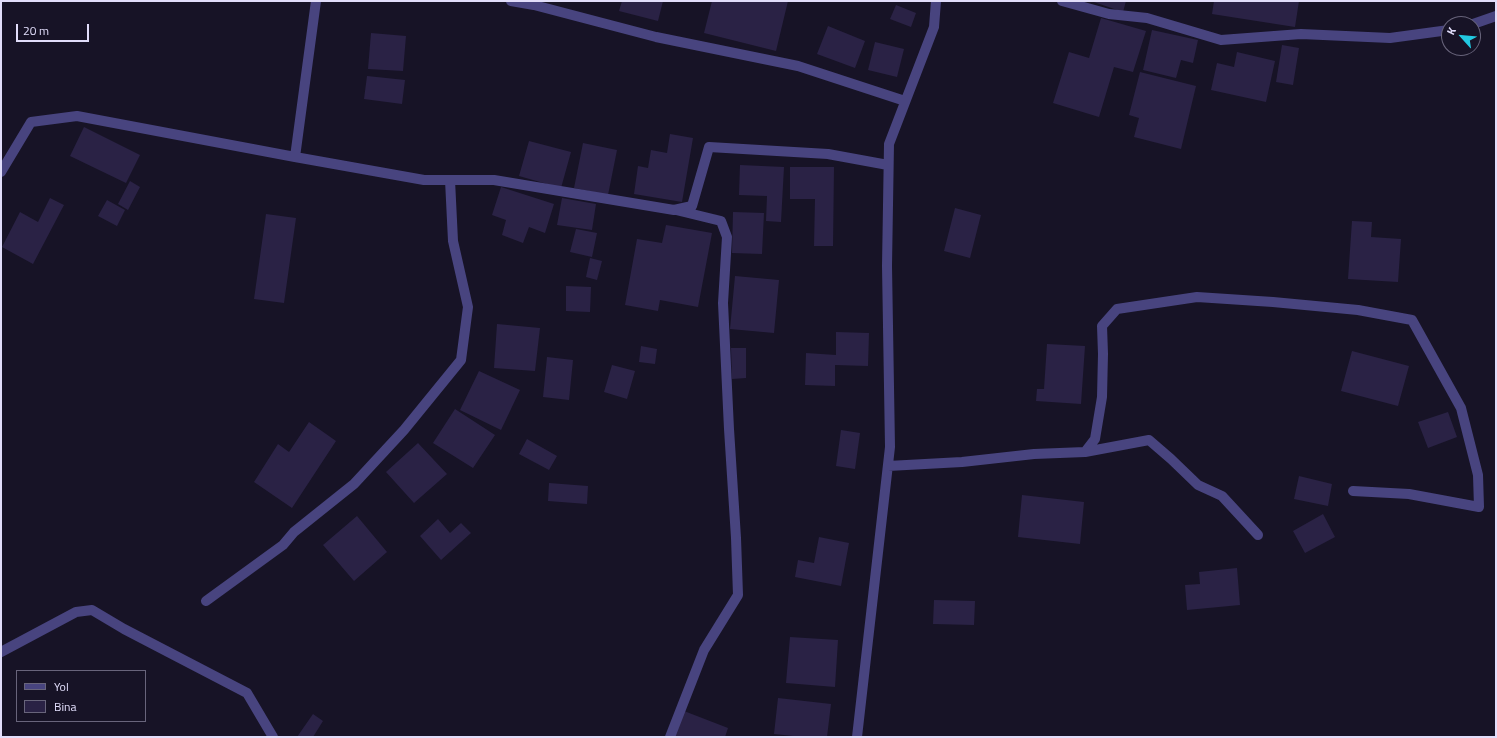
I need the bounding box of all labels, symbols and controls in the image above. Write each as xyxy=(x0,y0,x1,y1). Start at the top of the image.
scale bar xyxy=(18,16,91,42)
north arrow xyxy=(1441,16,1481,56)
text: 20 m xyxy=(23,21,49,40)
text: K xyxy=(1443,24,1460,38)
legend xyxy=(16,670,146,722)
text: Yol xyxy=(54,677,69,696)
text: Bina xyxy=(54,697,76,716)

